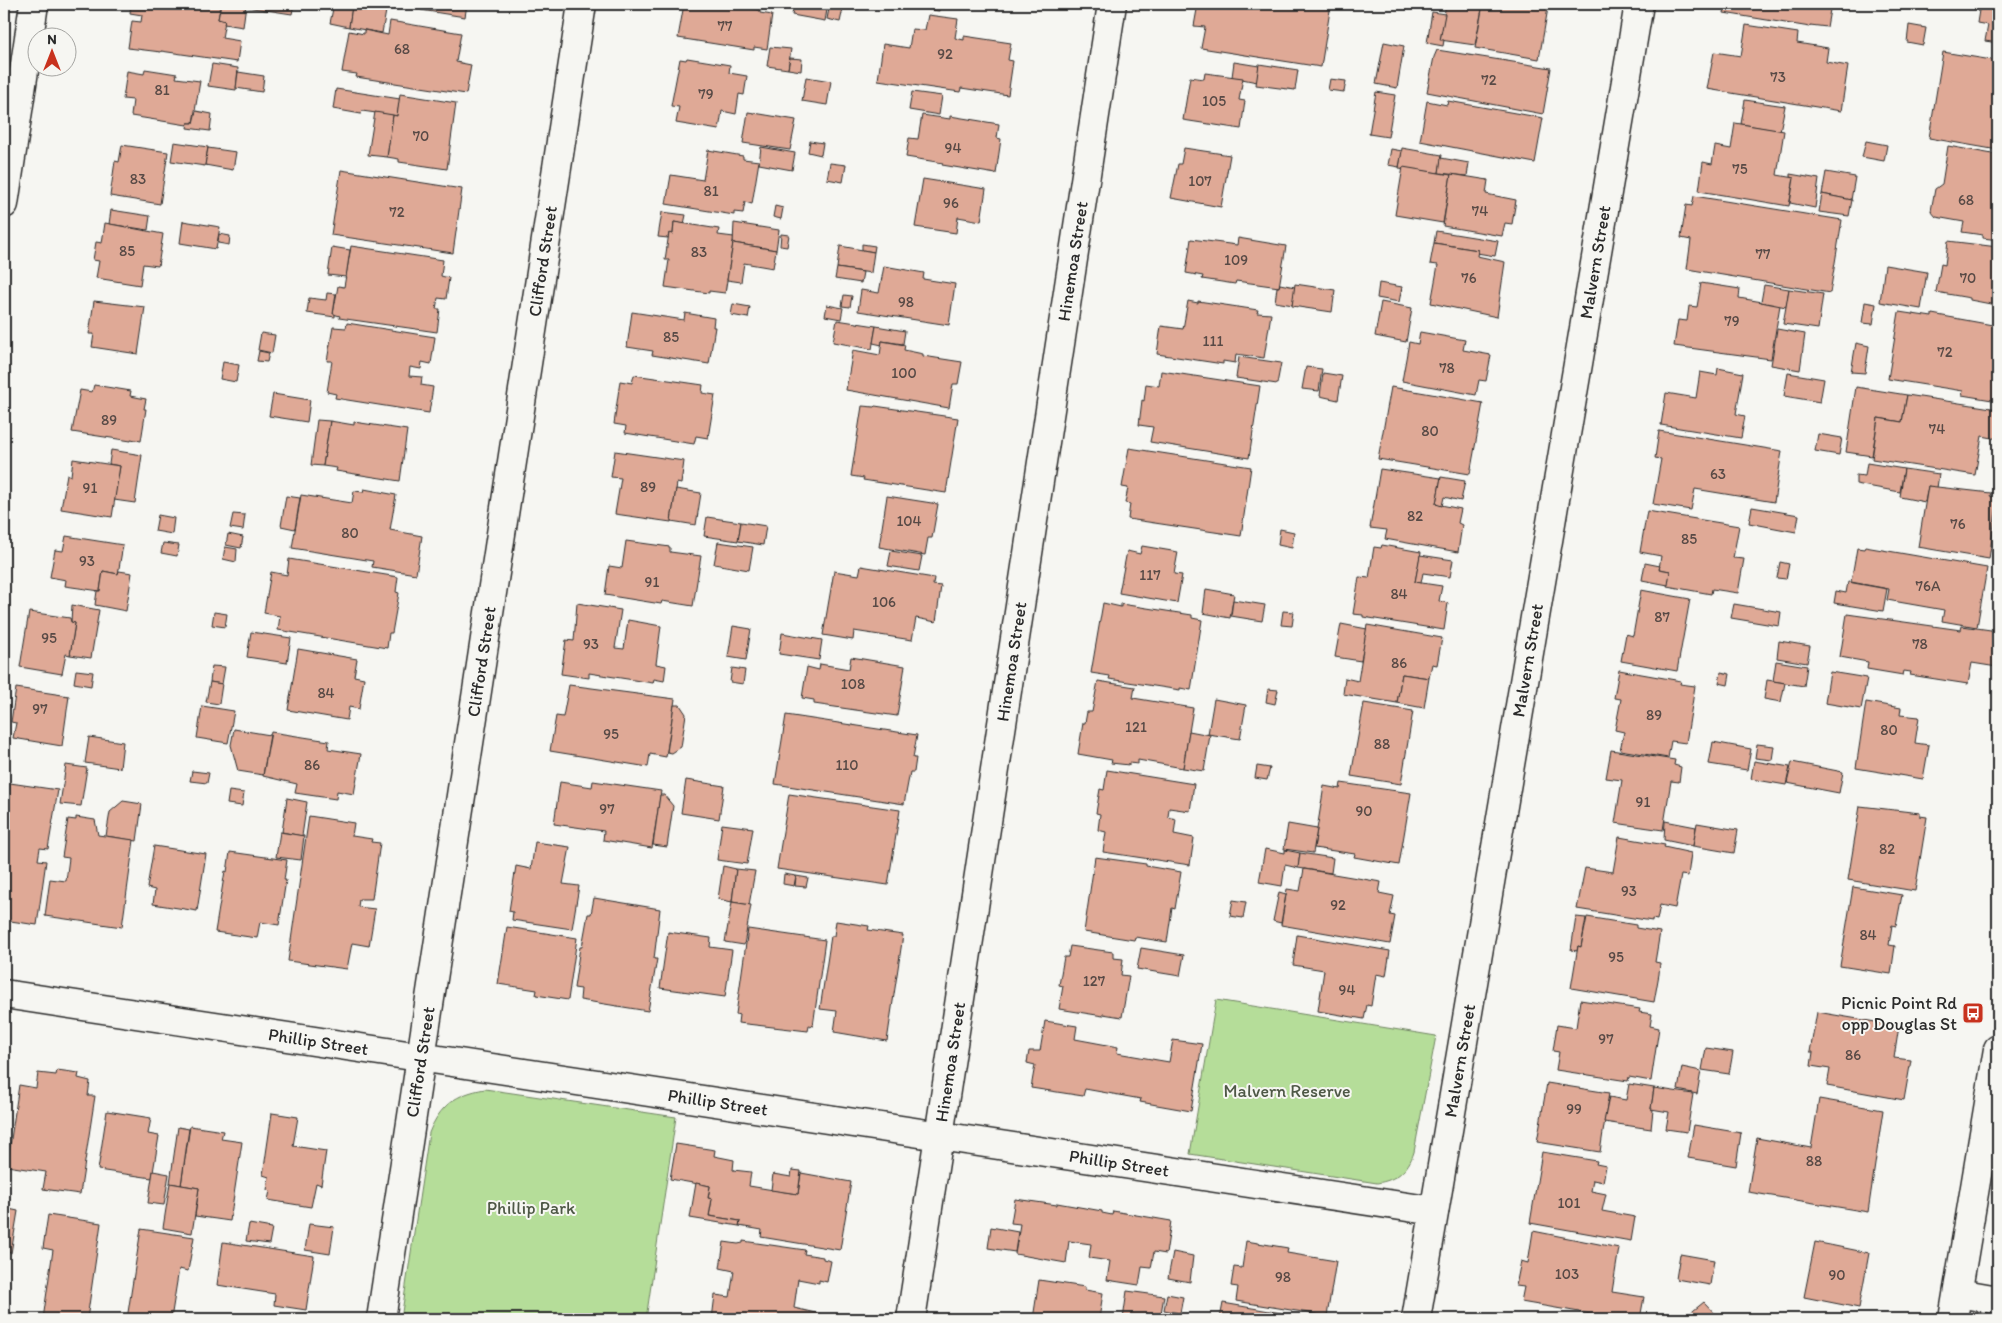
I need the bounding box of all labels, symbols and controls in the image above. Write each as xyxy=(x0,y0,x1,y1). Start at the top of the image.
house number: 77 xyxy=(718,17,733,35)
north arrow xyxy=(28,28,78,78)
text: N xyxy=(47,31,57,48)
house number: 68 xyxy=(394,40,410,58)
house number: 92 xyxy=(937,45,953,63)
house number: 73 xyxy=(1770,68,1786,86)
house number: 72 xyxy=(1481,71,1497,89)
house number: 81 xyxy=(154,81,170,99)
house number: 79 xyxy=(698,85,714,103)
house number: 105 xyxy=(1202,92,1226,110)
house number: 70 xyxy=(413,127,429,145)
house number: 94 xyxy=(945,139,961,157)
house number: 75 xyxy=(1732,160,1748,178)
house number: 83 xyxy=(130,170,146,188)
house number: 107 xyxy=(1188,172,1212,190)
house number: 81 xyxy=(703,182,719,200)
house number: 68 xyxy=(1958,191,1974,209)
house number: 96 xyxy=(943,194,959,212)
street label: Hinemoa Street xyxy=(1053,200,1093,323)
house number: 74 xyxy=(1472,202,1488,220)
house number: 72 xyxy=(389,203,405,221)
street label: Malvern Street xyxy=(1575,203,1616,321)
street label: Clifford Street xyxy=(523,204,562,318)
house number: 85 xyxy=(119,242,135,260)
house number: 83 xyxy=(691,243,707,261)
house number: 77 xyxy=(1756,245,1771,263)
house number: 109 xyxy=(1224,251,1248,269)
house number: 76 xyxy=(1461,269,1477,287)
house number: 70 xyxy=(1960,269,1976,287)
house number: 98 xyxy=(898,293,914,311)
house number: 79 xyxy=(1724,312,1740,330)
house number: 85 xyxy=(663,328,679,346)
house number: 111 xyxy=(1203,332,1223,350)
house number: 72 xyxy=(1937,343,1953,361)
house number: 78 xyxy=(1439,359,1455,377)
house number: 100 xyxy=(891,364,917,382)
house number: 89 xyxy=(101,411,117,429)
house number: 74 xyxy=(1929,420,1945,438)
house number: 80 xyxy=(1421,422,1439,440)
house number: 63 xyxy=(1710,465,1726,483)
house number: 89 xyxy=(640,478,656,496)
house number: 91 xyxy=(83,479,97,497)
house number: 82 xyxy=(1407,507,1423,525)
house number: 104 xyxy=(896,512,922,530)
house number: 76 xyxy=(1950,515,1966,533)
house number: 80 xyxy=(341,524,359,542)
house number: 85 xyxy=(1681,530,1697,548)
house number: 93 xyxy=(79,552,95,570)
house number: 117 xyxy=(1139,566,1161,584)
house number: 91 xyxy=(645,573,659,591)
house number: 76A xyxy=(1916,577,1941,595)
house number: 84 xyxy=(1390,585,1408,603)
house number: 106 xyxy=(872,593,896,611)
street label: Hinemoa Street xyxy=(991,600,1032,723)
street label: Malvern Street xyxy=(1507,602,1548,719)
street label: Clifford Street xyxy=(462,604,501,719)
house number: 87 xyxy=(1654,608,1670,626)
house number: 95 xyxy=(41,629,57,647)
house number: 93 xyxy=(583,635,599,653)
house number: 78 xyxy=(1912,635,1928,653)
house number: 86 xyxy=(1391,654,1407,672)
house number: 108 xyxy=(841,675,865,693)
house number: 84 xyxy=(317,684,335,702)
house number: 97 xyxy=(32,700,48,718)
house number: 89 xyxy=(1646,706,1662,724)
house number: 121 xyxy=(1125,718,1147,736)
house number: 80 xyxy=(1880,721,1898,739)
house number: 95 xyxy=(603,725,619,743)
house number: 88 xyxy=(1374,735,1390,753)
house number: 86 xyxy=(304,756,320,774)
house number: 110 xyxy=(835,756,859,774)
house number: 91 xyxy=(1636,793,1650,811)
house number: 97 xyxy=(599,800,615,818)
house number: 90 xyxy=(1355,802,1373,820)
house number: 82 xyxy=(1879,840,1895,858)
house number: 93 xyxy=(1621,882,1637,900)
house number: 92 xyxy=(1330,896,1346,914)
house number: 84 xyxy=(1859,926,1877,944)
house number: 95 xyxy=(1608,948,1624,966)
house number: 127 xyxy=(1083,972,1106,990)
house number: 94 xyxy=(1339,981,1355,999)
place label: Picnic Point Rd opp Douglas St xyxy=(1841,992,1957,1035)
street label: Hinemoa Street xyxy=(930,1000,970,1123)
bus stop icon: Picnic Point Rd opp Douglas St xyxy=(1961,1001,1985,1025)
street label: Malvern Street xyxy=(1439,1002,1480,1119)
street label: Clifford Street xyxy=(401,1005,440,1119)
street label: Phillip Street xyxy=(267,1023,370,1060)
house number: 97 xyxy=(1598,1030,1614,1048)
house number: 86 xyxy=(1845,1046,1861,1064)
park label: Malvern Reserve xyxy=(1223,1080,1351,1102)
street label: Phillip Street xyxy=(666,1084,770,1121)
house number: 99 xyxy=(1566,1100,1582,1118)
street label: Phillip Street xyxy=(1068,1145,1171,1182)
house number: 88 xyxy=(1806,1152,1822,1170)
house number: 101 xyxy=(1557,1194,1581,1212)
park label: Phillip Park xyxy=(487,1197,576,1219)
house number: 103 xyxy=(1555,1265,1579,1283)
house number: 90 xyxy=(1828,1266,1846,1284)
house number: 98 xyxy=(1275,1268,1291,1286)

